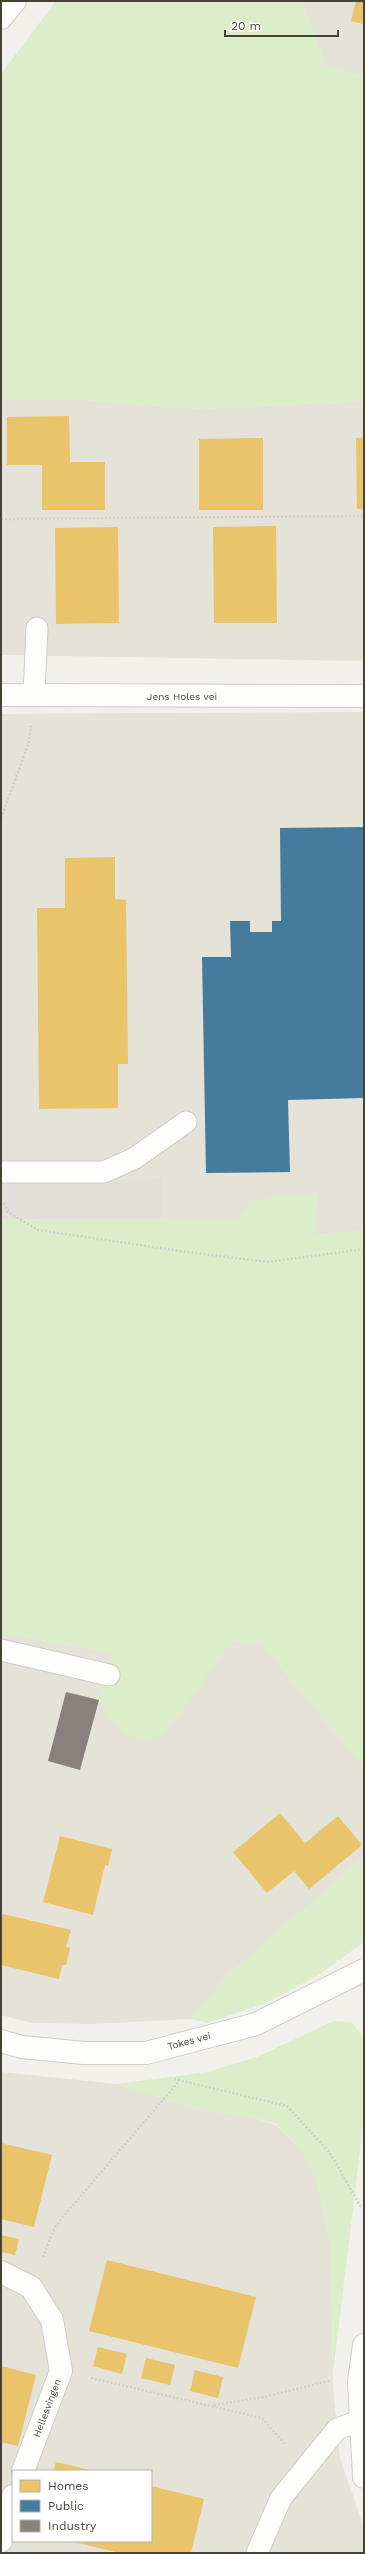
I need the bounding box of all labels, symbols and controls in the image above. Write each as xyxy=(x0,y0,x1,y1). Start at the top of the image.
scale bar xyxy=(225,12,338,38)
text: 20 m xyxy=(231,19,261,33)
street label: Jens Holes vei xyxy=(147,691,217,702)
street label: Tokes vei xyxy=(166,2030,212,2052)
street label: Hellesvingen xyxy=(31,2377,63,2439)
legend xyxy=(12,2470,152,2542)
text: Homes xyxy=(48,2479,89,2493)
text: Public xyxy=(48,2499,84,2513)
text: Industry xyxy=(48,2519,97,2533)

